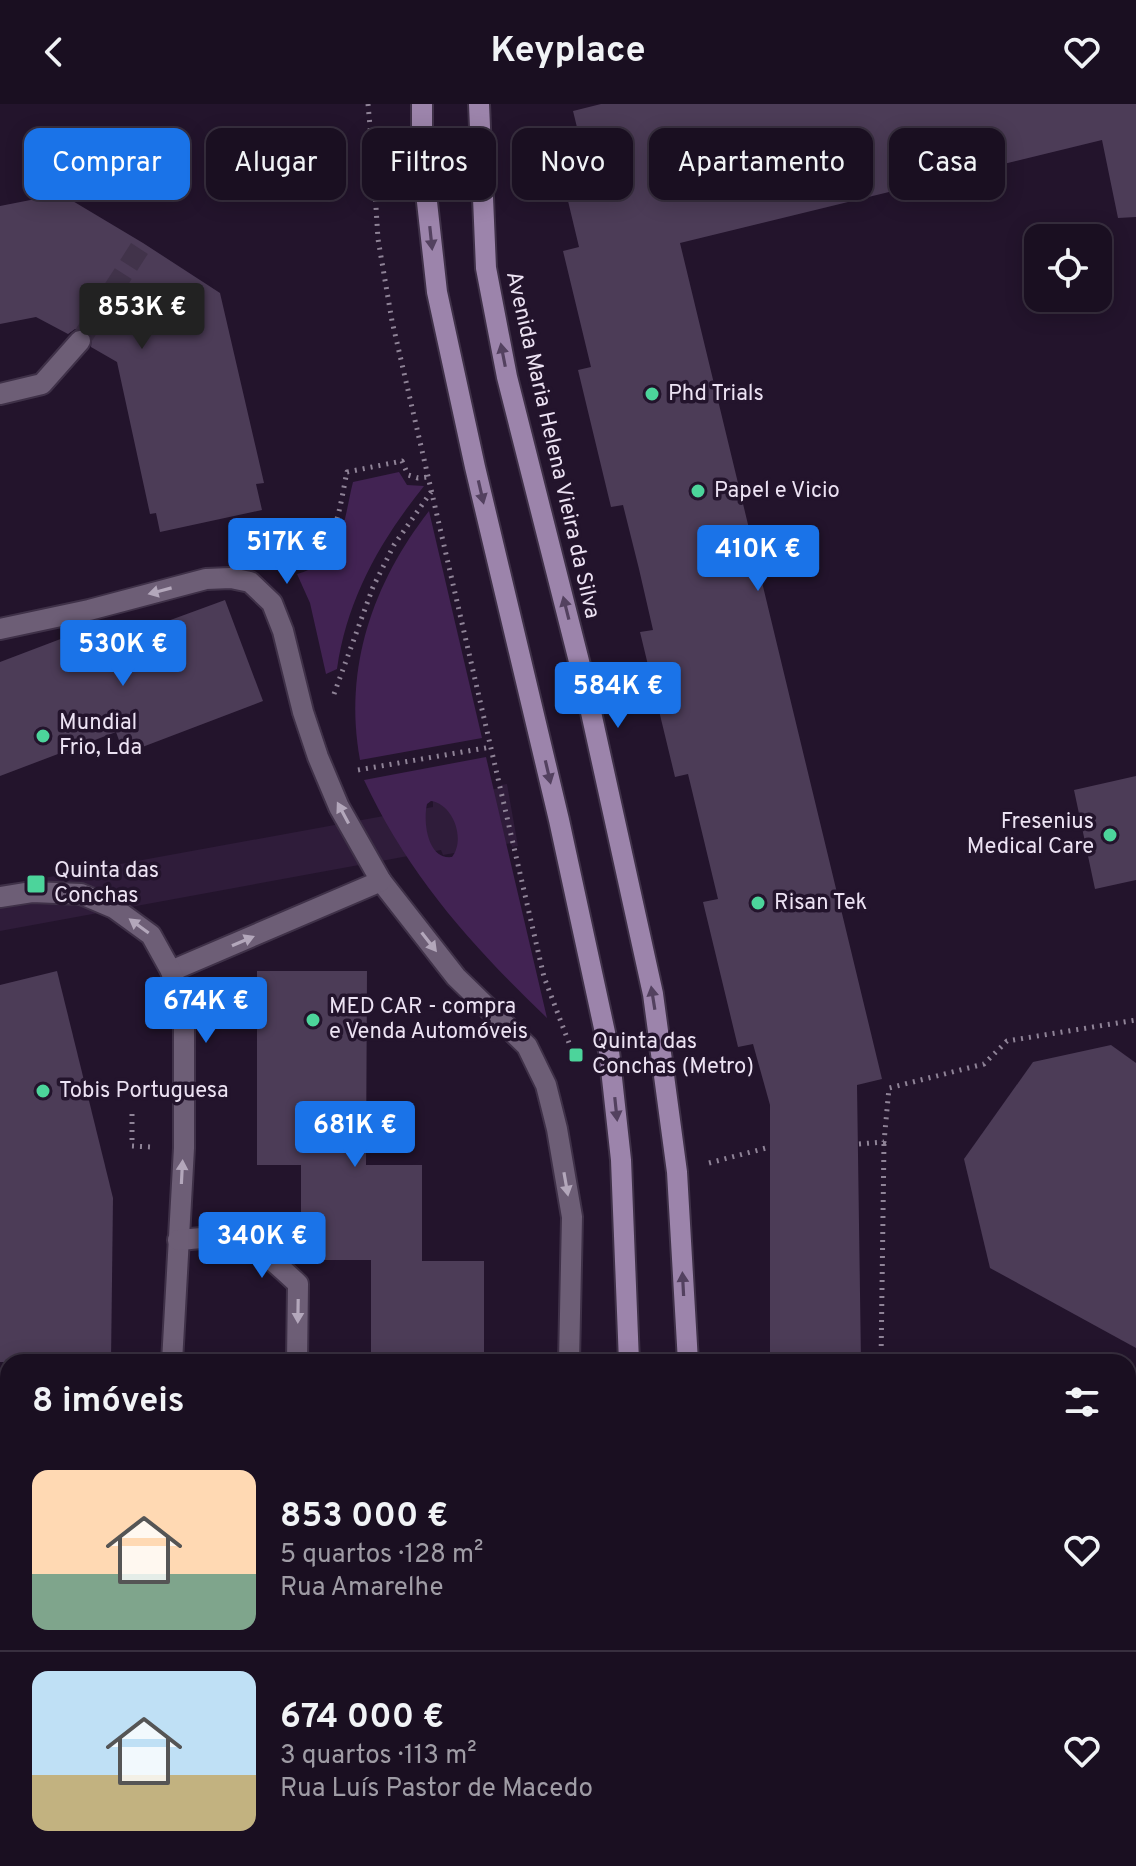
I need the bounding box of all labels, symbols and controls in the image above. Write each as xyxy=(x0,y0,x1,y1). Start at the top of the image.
text: Keyplace xyxy=(491,29,645,75)
icon: back xyxy=(32,30,76,74)
icon: heart xyxy=(1060,30,1104,74)
chip: Comprar xyxy=(24,128,190,200)
chip: Alugar xyxy=(206,128,346,200)
chip: Filtros xyxy=(362,128,496,200)
chip: Novo xyxy=(512,128,633,200)
chip: Apartamento xyxy=(649,128,873,200)
chip: Casa xyxy=(889,128,1005,200)
map controls xyxy=(1024,224,1112,312)
button: locate xyxy=(1024,224,1112,312)
one-way arrow xyxy=(424,225,437,250)
street label: Avenida Maria Helena Vieira da Silva xyxy=(499,269,605,621)
pin: 853K € xyxy=(77,283,207,351)
text: 853K € xyxy=(97,292,187,325)
one-way arrow xyxy=(496,343,509,368)
place label: Phd Trials xyxy=(668,381,764,408)
marker: Phd Trials xyxy=(643,385,661,403)
place label: Papel e Vicio xyxy=(714,478,840,505)
one-way arrow xyxy=(475,480,488,505)
marker: Papel e Vicio xyxy=(689,482,707,500)
pin: 517K € xyxy=(222,518,352,586)
pin: 410K € xyxy=(693,525,823,593)
text: 517K € xyxy=(246,527,328,560)
text: 410K € xyxy=(715,534,801,567)
one-way arrow xyxy=(148,586,173,598)
one-way arrow xyxy=(559,595,571,620)
pin: 530K € xyxy=(58,620,188,688)
text: 530K € xyxy=(78,629,168,662)
pin: 584K € xyxy=(553,662,683,730)
text: 584K € xyxy=(573,671,663,704)
place label: Mundial Frio, Lda xyxy=(59,710,142,762)
marker: Mundial Frio, Lda xyxy=(34,727,52,745)
one-way arrow xyxy=(542,760,555,785)
one-way arrow xyxy=(336,801,349,824)
place label: Fresenius Medical Care xyxy=(967,809,1094,861)
marker: Fresenius Medical Care xyxy=(1101,826,1119,844)
place label: Quinta das Conchas xyxy=(54,858,159,910)
marker: Quinta das Conchas xyxy=(25,873,47,895)
place label: Risan Tek xyxy=(774,890,867,917)
marker: Risan Tek xyxy=(749,894,767,912)
one-way arrow xyxy=(128,918,149,934)
one-way arrow xyxy=(420,932,436,952)
one-way arrow xyxy=(231,935,255,948)
pin: 674K € xyxy=(141,977,271,1045)
one-way arrow xyxy=(647,985,659,1010)
text: 674K € xyxy=(163,986,249,1019)
place label: MED CAR - compra e Venda Automóveis xyxy=(329,994,528,1046)
marker: MED CAR - compra e Venda Automóveis xyxy=(304,1011,322,1029)
place label: Quinta das Conchas (Metro) xyxy=(592,1029,754,1081)
marker: Quinta das Conchas (Metro) xyxy=(567,1046,585,1064)
place label: Tobis Portuguesa xyxy=(59,1078,229,1105)
marker: Tobis Portuguesa xyxy=(34,1082,52,1100)
one-way arrow xyxy=(609,1097,622,1122)
pin: 681K € xyxy=(290,1101,420,1169)
text: 681K € xyxy=(313,1110,397,1143)
one-way arrow xyxy=(176,1159,189,1184)
one-way arrow xyxy=(560,1172,573,1197)
pin: 340K € xyxy=(197,1212,327,1280)
text: 340K € xyxy=(217,1221,307,1254)
one-way arrow xyxy=(677,1271,690,1296)
one-way arrow xyxy=(292,1299,304,1324)
icon: filters xyxy=(1060,1380,1104,1424)
text: 8 imóveis xyxy=(32,1381,185,1424)
text: 853 000 € xyxy=(280,1496,448,1539)
icon: home xyxy=(96,1502,192,1598)
icon: heart xyxy=(1060,1528,1104,1572)
text: 5 quartos · 128 m² xyxy=(280,1539,484,1572)
text: Rua Amarelhe xyxy=(280,1572,444,1605)
text: 674 000 € xyxy=(280,1697,444,1740)
icon: home xyxy=(96,1703,192,1799)
icon: heart xyxy=(1060,1729,1104,1773)
text: 3 quartos · 113 m² xyxy=(280,1740,477,1773)
text: Rua Luís Pastor de Macedo xyxy=(280,1773,593,1806)

